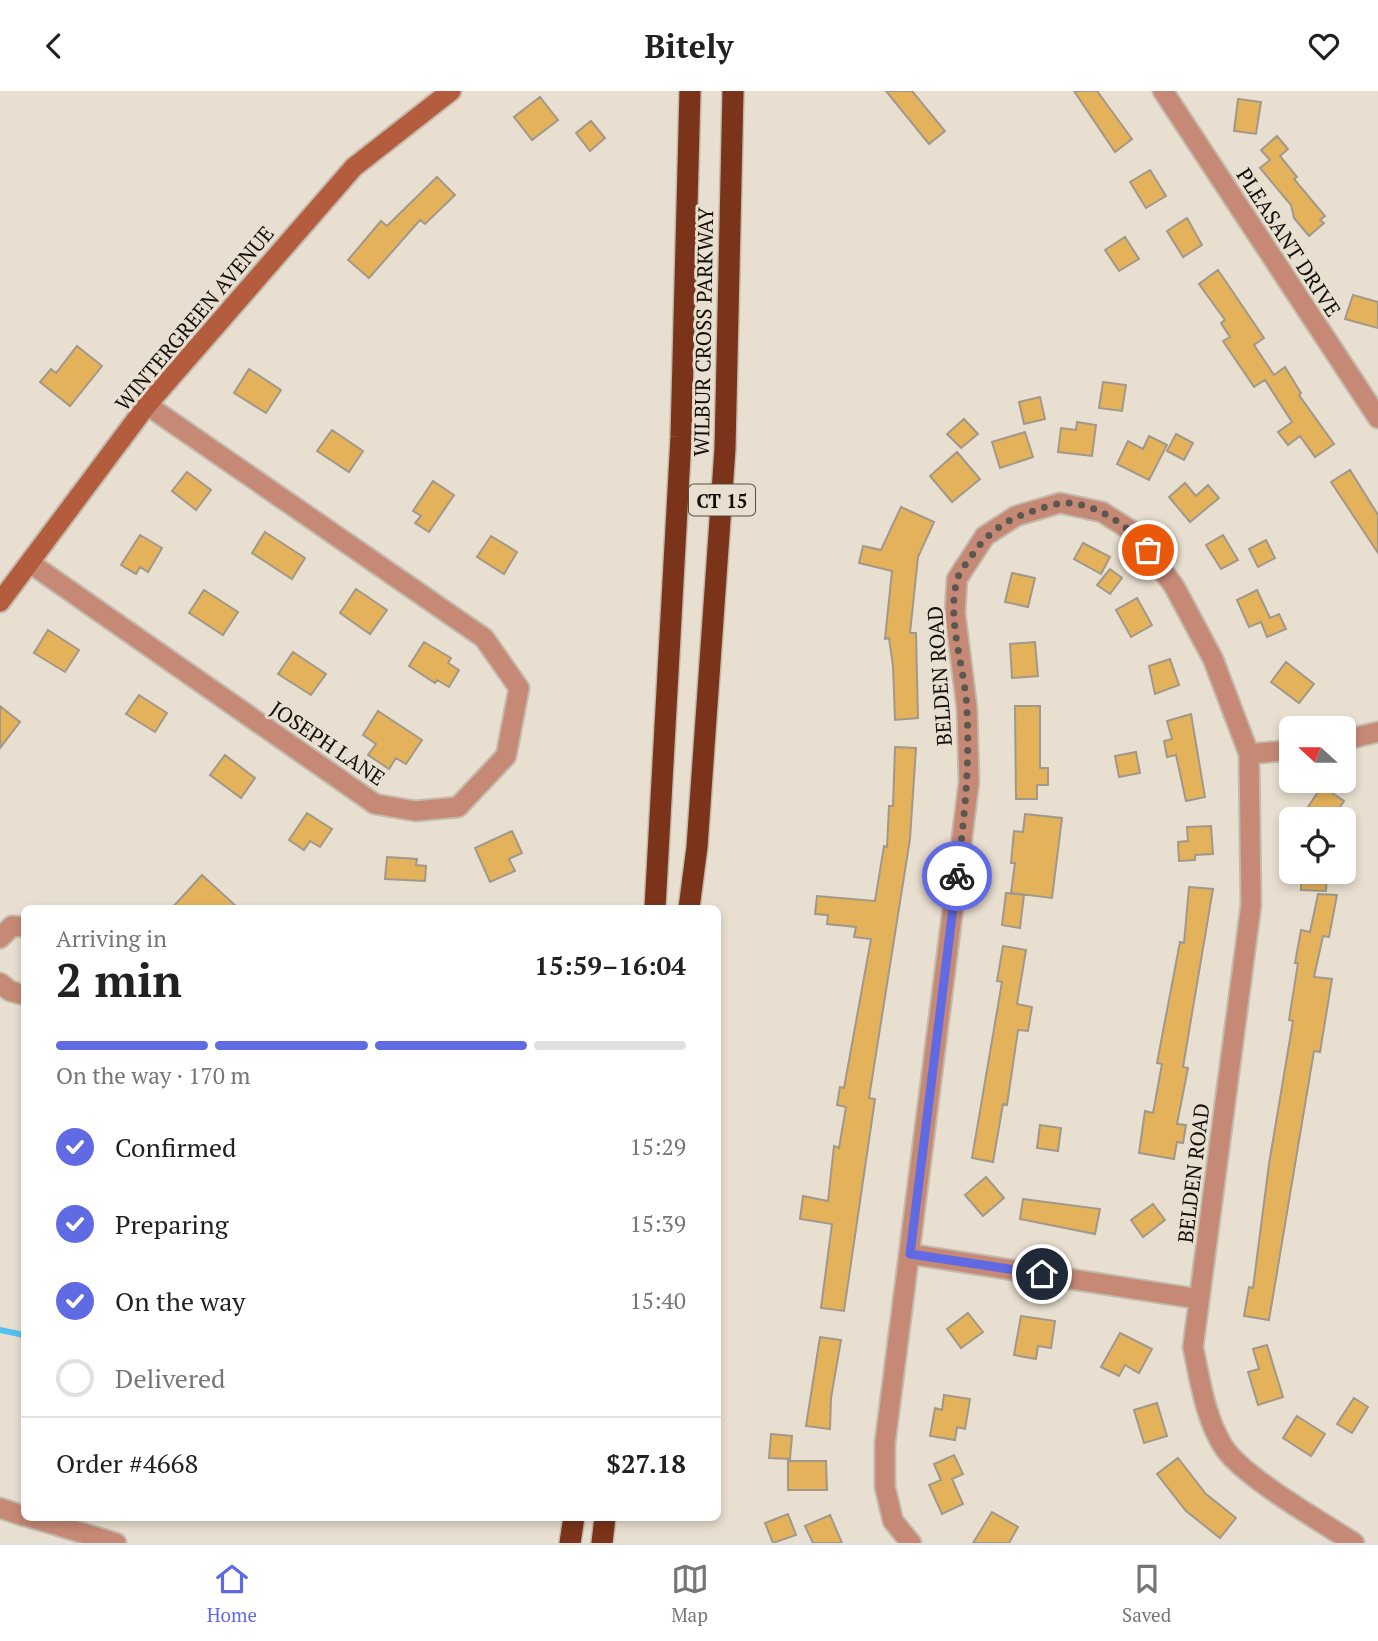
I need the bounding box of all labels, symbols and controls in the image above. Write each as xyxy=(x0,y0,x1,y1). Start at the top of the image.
text: Bitely xyxy=(645,25,733,67)
icon: back xyxy=(35,27,73,65)
icon: heart xyxy=(1305,27,1343,65)
street label: PLEASANT DRIVE xyxy=(1230,162,1348,322)
street label: WILBUR CROSS PARKWAY xyxy=(687,207,719,457)
street label: WINTERGREEN AVENUE xyxy=(108,220,280,416)
road number: CT 15 xyxy=(689,485,755,515)
pin xyxy=(1118,520,1178,580)
icon: bag xyxy=(1129,531,1167,569)
street label: BELDEN ROAD xyxy=(920,605,958,747)
street label: JOSEPH LANE xyxy=(265,694,391,792)
north arrow xyxy=(1279,716,1356,793)
map controls xyxy=(1279,716,1356,884)
button: locate xyxy=(1279,807,1356,884)
courier xyxy=(922,841,992,911)
icon: bike xyxy=(938,857,976,895)
text: Arriving in xyxy=(56,923,167,954)
text: 15:59–16:04 xyxy=(534,948,686,982)
text: 2 min xyxy=(56,949,182,1010)
text: On the way · 170 m xyxy=(56,1060,250,1091)
street label: BELDEN ROAD xyxy=(1171,1102,1215,1244)
icon: check xyxy=(56,1128,94,1166)
text: Confirmed xyxy=(115,1130,236,1164)
text: 15:29 xyxy=(629,1131,686,1162)
icon: check xyxy=(56,1205,94,1243)
text: Preparing xyxy=(115,1207,228,1241)
text: 15:39 xyxy=(629,1208,686,1239)
pin xyxy=(1012,1244,1072,1304)
icon: home xyxy=(1023,1255,1061,1293)
icon: check xyxy=(56,1282,94,1320)
text: On the way xyxy=(115,1284,246,1318)
text: 15:40 xyxy=(629,1285,686,1316)
text: Delivered xyxy=(115,1361,225,1395)
text: Order #4668 xyxy=(56,1446,198,1480)
text: $27.18 xyxy=(606,1446,686,1480)
tab: Home xyxy=(207,1560,257,1627)
tab: Map xyxy=(671,1560,709,1627)
tab: Saved xyxy=(1122,1560,1171,1627)

